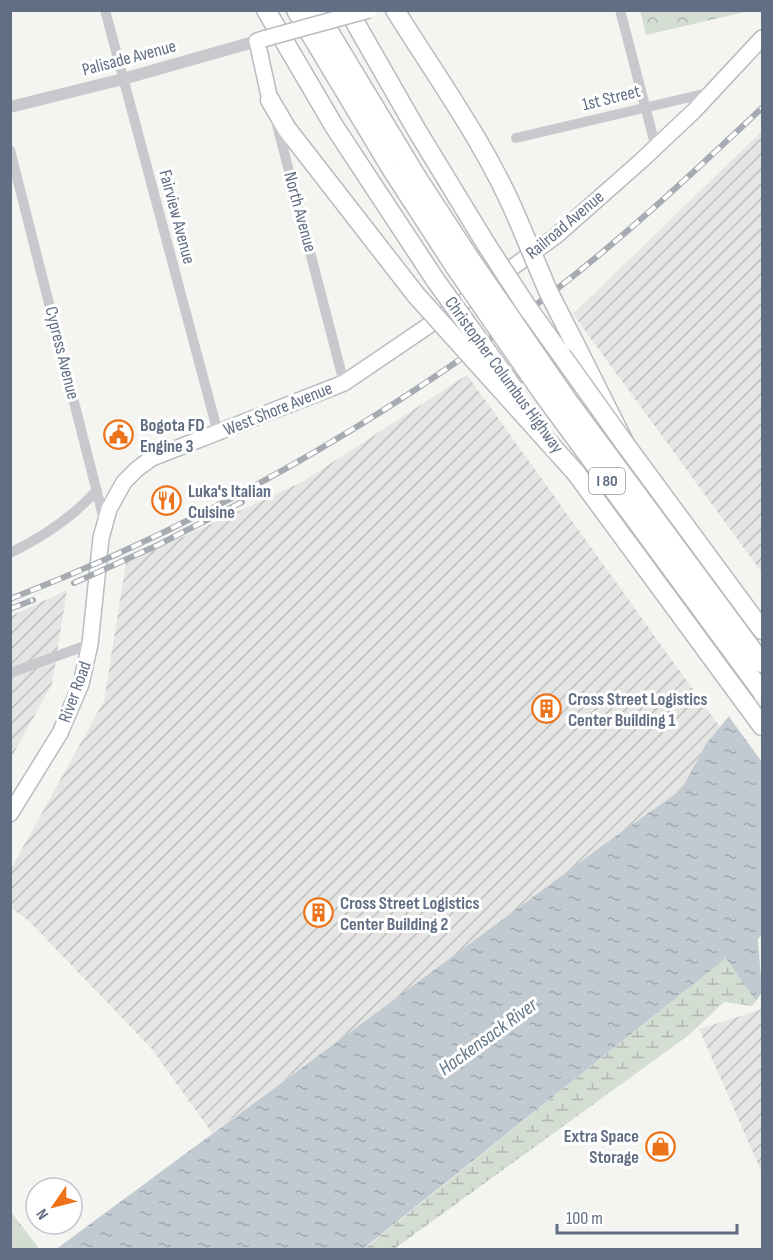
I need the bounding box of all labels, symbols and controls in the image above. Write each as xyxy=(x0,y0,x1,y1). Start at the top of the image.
street label: Palisade Avenue xyxy=(80,35,178,81)
street label: 1st Street xyxy=(580,81,643,115)
street label: Fairview Avenue xyxy=(154,168,200,266)
street label: North Avenue xyxy=(279,170,321,254)
street label: Railroad Avenue xyxy=(522,186,608,264)
street label: Christopher Columbus Highway xyxy=(440,293,568,457)
street label: Cypress Avenue xyxy=(40,304,84,402)
street label: West Shore Avenue xyxy=(221,378,335,440)
place label: Bogota FD Engine 3 xyxy=(140,415,205,457)
public building icon: Bogota FD Engine 3 xyxy=(103,419,135,451)
road number: I 80 xyxy=(589,468,625,494)
place label: Luka's Italian Cuisine xyxy=(188,481,271,523)
restaurant icon: Luka's Italian Cuisine xyxy=(151,485,183,517)
street label: River Road xyxy=(54,658,96,726)
place label: Cross Street Logistics Center Building 1 xyxy=(568,689,707,731)
building icon: Cross Street Logistics Center Building 1 xyxy=(531,693,563,725)
place label: Cross Street Logistics Center Building 2 xyxy=(340,893,479,935)
building icon: Cross Street Logistics Center Building 2 xyxy=(303,897,335,929)
water label: Hackensack River xyxy=(434,992,543,1081)
place label: Extra Space Storage xyxy=(564,1126,639,1168)
shop icon: Extra Space Storage xyxy=(644,1130,676,1162)
north arrow xyxy=(24,1176,84,1236)
scale bar xyxy=(557,1197,737,1235)
text: N xyxy=(33,1205,53,1223)
text: 100 m xyxy=(566,1208,603,1229)

